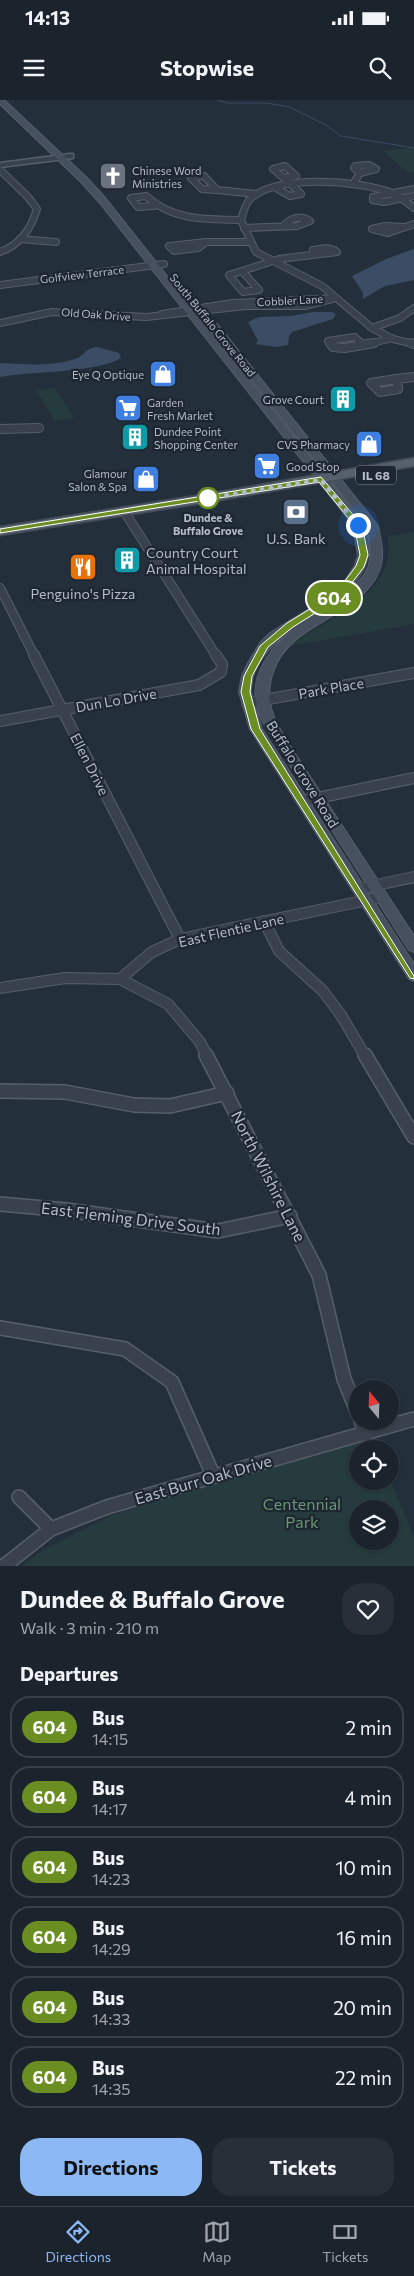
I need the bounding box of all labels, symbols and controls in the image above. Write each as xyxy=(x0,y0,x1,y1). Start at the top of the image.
text: 14:13 xyxy=(25,6,70,29)
icon: menu xyxy=(20,54,48,82)
text: Stopwise xyxy=(160,54,254,81)
icon: search xyxy=(366,54,394,82)
church icon: Chinese Word Ministries xyxy=(98,161,128,191)
place label: Chinese Word Ministries xyxy=(132,164,201,190)
street label: Golfview Terrace xyxy=(39,262,125,286)
street label: South Buffalo Grove Road xyxy=(167,271,259,379)
street label: Cobbler Lane xyxy=(257,292,324,308)
street label: Old Oak Drive xyxy=(61,305,131,323)
shop icon: Eye Q Optique xyxy=(148,359,178,389)
place label: Eye Q Optique xyxy=(72,368,144,381)
building icon: Grove Court xyxy=(328,384,358,414)
supermarket icon: Garden Fresh Market xyxy=(113,393,143,423)
place label: Grove Court xyxy=(263,393,324,406)
place label: Garden Fresh Market xyxy=(147,396,214,422)
building icon: Dundee Point Shopping Center xyxy=(120,422,150,452)
place label: Dundee Point Shopping Center xyxy=(154,425,238,451)
shop icon: CVS Pharmacy xyxy=(354,429,384,459)
place label: CVS Pharmacy xyxy=(277,438,350,451)
supermarket icon: Good Stop xyxy=(252,451,282,481)
place label: Good Stop xyxy=(286,460,340,473)
shop icon: Glamour Salon & Spa xyxy=(131,464,161,494)
road number: IL 68 xyxy=(356,466,396,484)
place label: Glamour Salon & Spa xyxy=(68,467,128,493)
marker: Dundee & Buffalo Grove xyxy=(197,487,219,509)
bank icon: U.S. Bank xyxy=(281,497,311,527)
place label: Dundee & Buffalo Grove xyxy=(173,511,243,537)
your location xyxy=(346,513,371,538)
place label: U.S. Bank xyxy=(266,530,326,547)
place label: Country Court Animal Hospital xyxy=(146,544,247,577)
building icon: Country Court Animal Hospital xyxy=(112,545,142,575)
restaurant icon: Penguino's Pizza xyxy=(68,552,98,582)
line badge: 604 xyxy=(305,582,363,614)
place label: Penguino's Pizza xyxy=(31,585,135,602)
text: 604 xyxy=(317,587,351,609)
street label: Park Place xyxy=(297,674,365,702)
street label: Dun Lo Drive xyxy=(74,685,158,715)
street label: Buffalo Grove Road xyxy=(263,717,343,831)
street label: Ellen Drive xyxy=(67,730,113,798)
street label: East Flentie Lane xyxy=(177,910,285,950)
street label: North Wilshire Lane xyxy=(228,1107,310,1245)
street label: East Fleming Drive South xyxy=(40,1198,222,1238)
north arrow xyxy=(349,1380,399,1430)
map controls xyxy=(349,1380,399,1550)
button: locate xyxy=(349,1440,399,1490)
street label: East Burr Oak Drive xyxy=(132,1450,274,1508)
park label: Centennial Park xyxy=(263,1494,341,1531)
button: layers xyxy=(349,1500,399,1550)
button: heart xyxy=(342,1583,394,1635)
text: Dundee & Buffalo Grove xyxy=(20,1584,285,1613)
text: Walk · 3 min · 210 m xyxy=(20,1618,159,1637)
text: Departures xyxy=(20,1662,118,1685)
text: Bus xyxy=(92,1706,124,1729)
text: 604 xyxy=(32,1716,67,1738)
text: 2 min xyxy=(345,1716,392,1739)
text: 14:15 xyxy=(92,1729,128,1748)
text: Bus xyxy=(92,1776,124,1799)
text: 604 xyxy=(32,1786,67,1808)
text: 4 min xyxy=(345,1786,392,1809)
text: 14:17 xyxy=(92,1799,128,1818)
text: Bus xyxy=(92,1846,124,1869)
text: 604 xyxy=(32,1856,67,1878)
text: 10 min xyxy=(335,1856,392,1879)
text: 14:23 xyxy=(92,1869,130,1888)
text: Bus xyxy=(92,1916,124,1939)
text: 604 xyxy=(32,1926,67,1948)
text: 16 min xyxy=(336,1926,392,1949)
text: 14:29 xyxy=(92,1939,131,1958)
text: Bus xyxy=(92,1986,124,2009)
text: 604 xyxy=(32,1996,67,2018)
text: 20 min xyxy=(333,1996,392,2019)
text: 14:33 xyxy=(92,2009,130,2028)
text: Bus xyxy=(92,2056,124,2079)
text: 604 xyxy=(32,2066,67,2088)
text: 22 min xyxy=(335,2066,392,2089)
text: 14:35 xyxy=(92,2079,131,2098)
button: Directions xyxy=(20,2138,202,2196)
button: Tickets xyxy=(212,2138,394,2196)
tab: Directions xyxy=(46,2218,111,2265)
tab: Map xyxy=(202,2218,231,2265)
tab: Tickets xyxy=(322,2218,368,2265)

